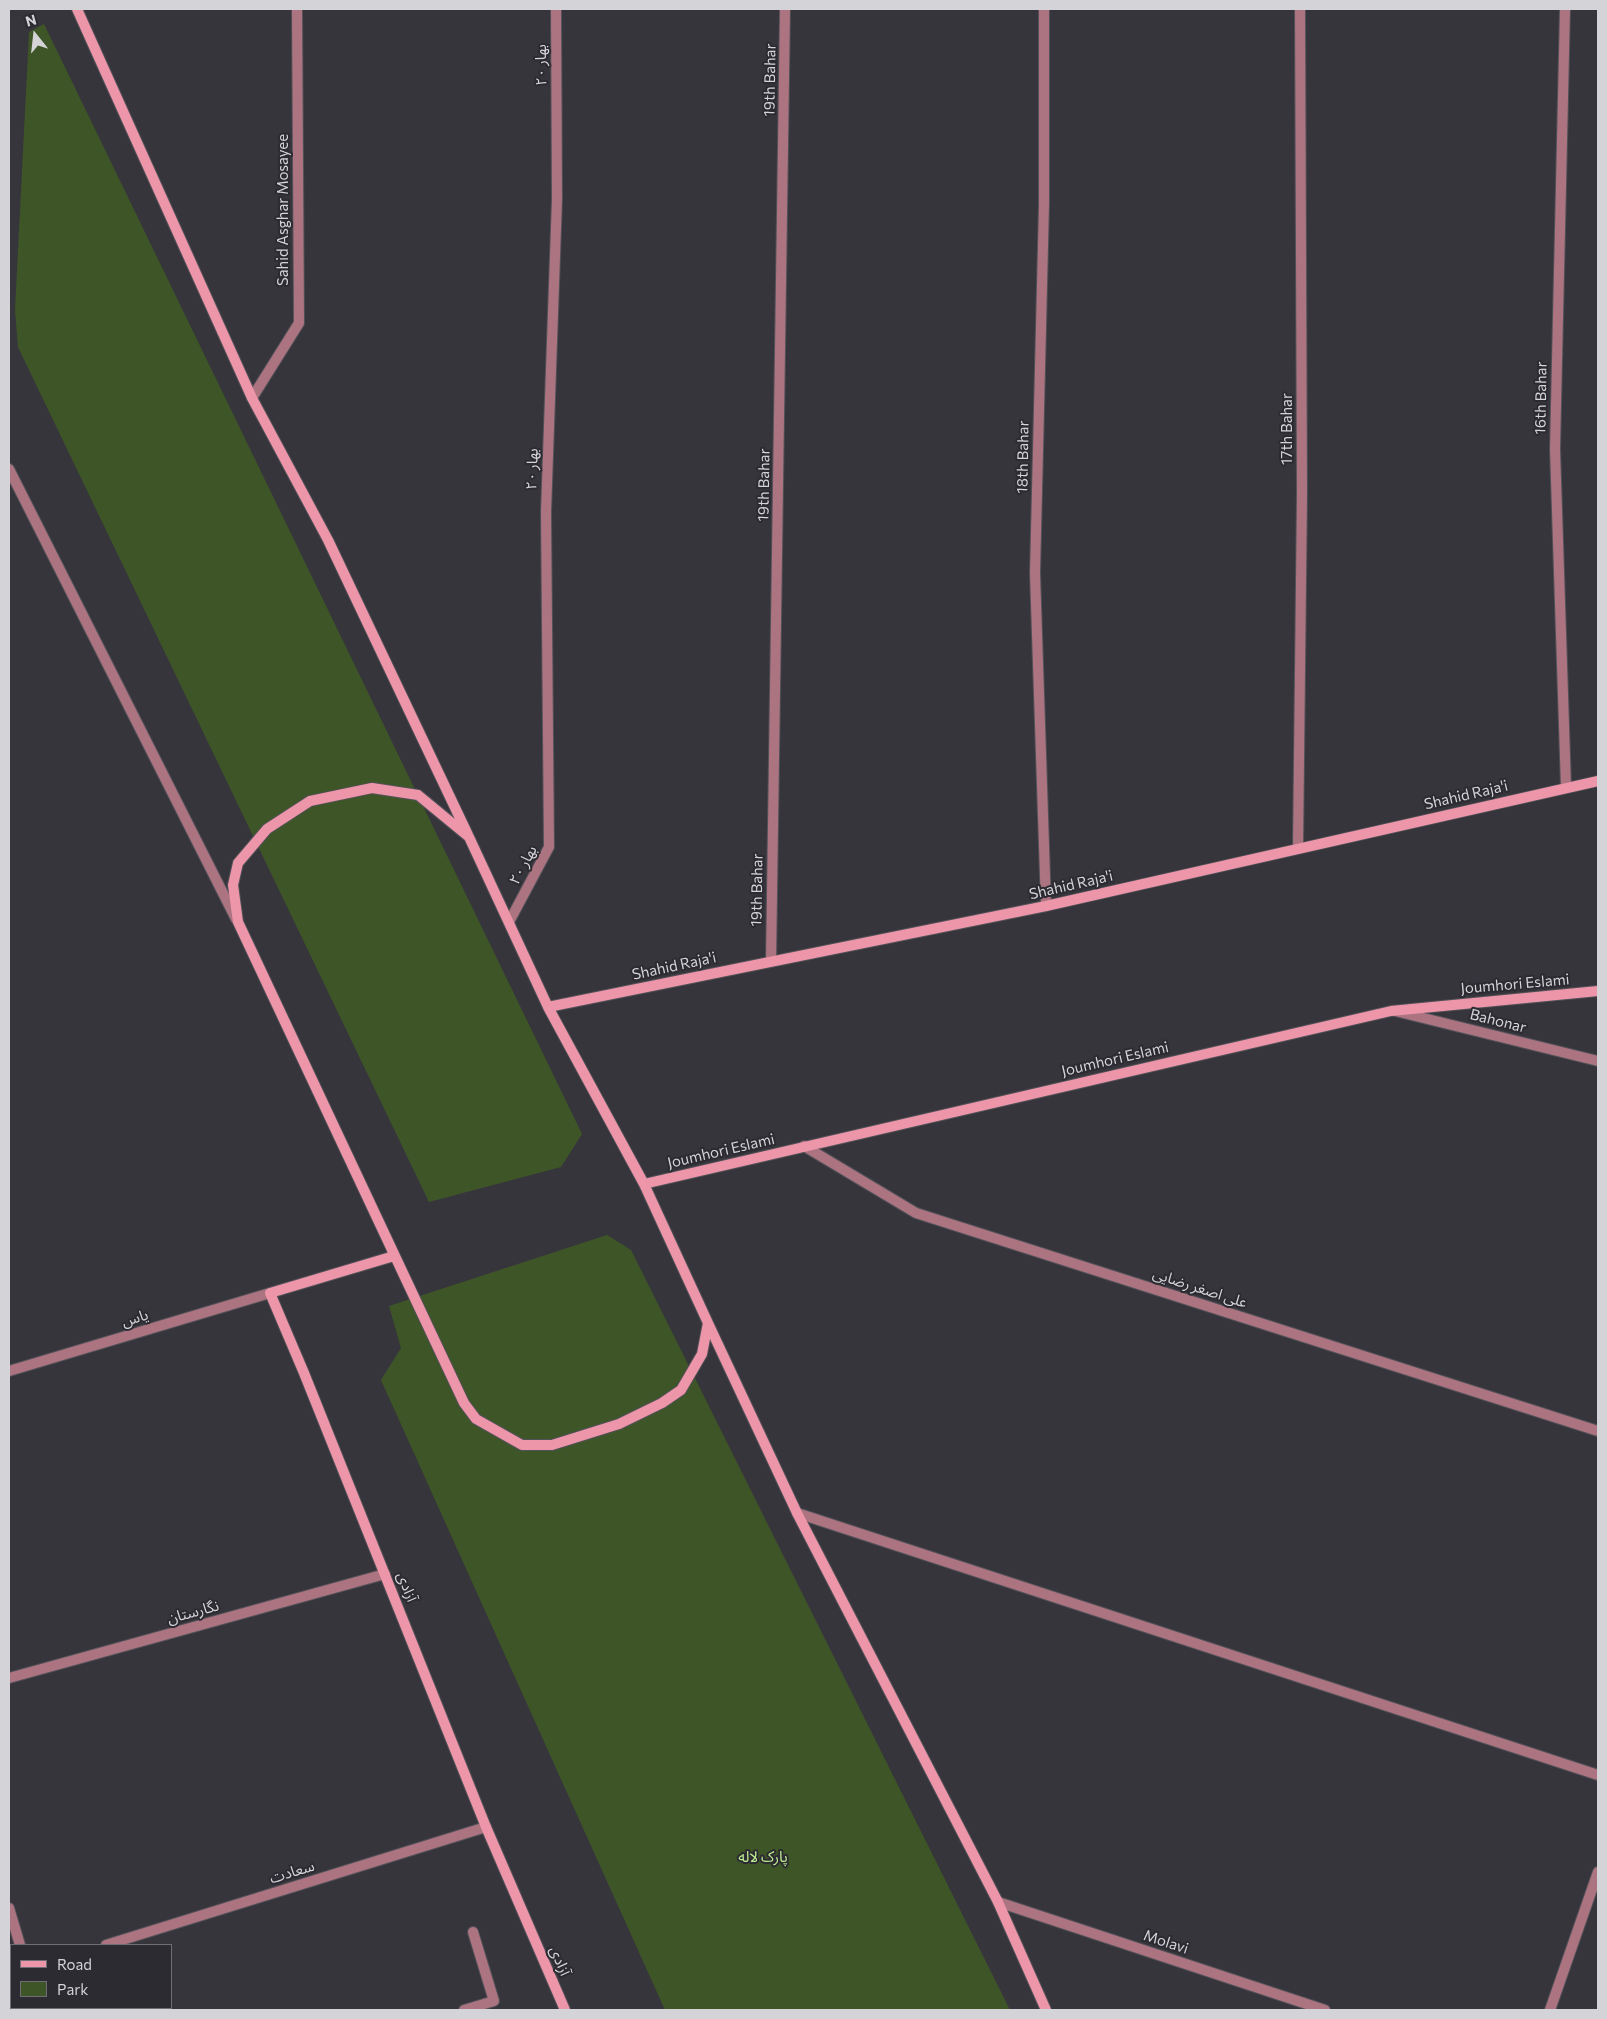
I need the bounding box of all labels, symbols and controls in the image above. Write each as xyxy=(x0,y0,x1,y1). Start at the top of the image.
north arrow xyxy=(10,10,60,60)
text: N xyxy=(23,10,38,30)
street label: 19th Bahar xyxy=(760,43,780,117)
street label: بهار ۲۰ xyxy=(532,44,550,86)
street label: Sahid Asghar Mosayee xyxy=(274,134,292,286)
street label: 16th Bahar xyxy=(1531,361,1551,435)
street label: 17th Bahar xyxy=(1278,393,1296,465)
street label: 18th Bahar xyxy=(1013,420,1033,494)
street label: بهار ۲۰ xyxy=(522,448,542,490)
street label: 19th Bahar xyxy=(754,448,774,522)
street label: Shahid Raja'i xyxy=(1422,777,1510,813)
street label: بهار ۲۰ xyxy=(505,842,541,888)
street label: 19th Bahar xyxy=(747,853,767,927)
street label: Shahid Raja'i xyxy=(1027,867,1115,903)
street label: Shahid Raja'i xyxy=(630,948,718,984)
street label: Joumhori Eslami xyxy=(1460,970,1570,998)
street label: Bahonar xyxy=(1468,1005,1528,1037)
street label: Joumhori Eslami xyxy=(1060,1038,1170,1080)
street label: Joumhori Eslami xyxy=(666,1130,776,1172)
street label: علی اصغر رضایی xyxy=(1151,1264,1249,1312)
street label: یاس xyxy=(119,1305,151,1331)
street label: آزادی xyxy=(393,1569,421,1605)
street label: نگارستان xyxy=(165,1596,221,1628)
park label: پارک لاله xyxy=(738,1848,788,1866)
street label: سعادت xyxy=(267,1857,317,1887)
street label: Molavi xyxy=(1141,1926,1191,1958)
street label: آزادی xyxy=(546,1943,574,1979)
legend xyxy=(10,1944,172,2009)
text: Road xyxy=(57,1955,92,1973)
text: Park xyxy=(57,1980,88,1998)

